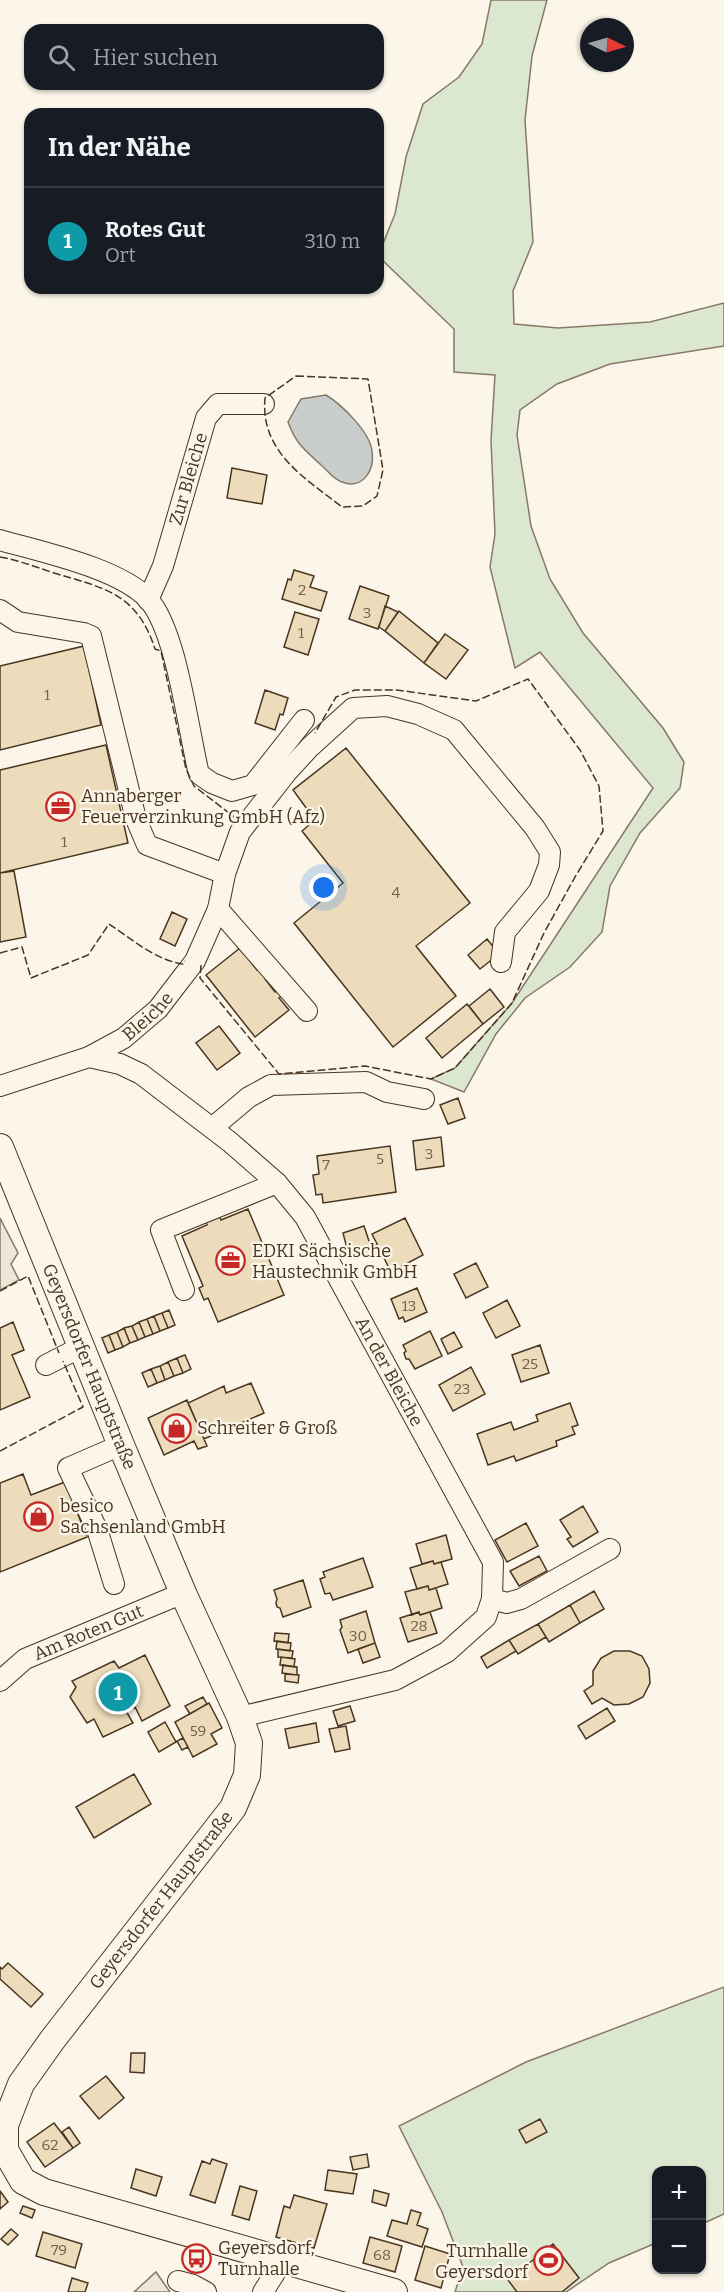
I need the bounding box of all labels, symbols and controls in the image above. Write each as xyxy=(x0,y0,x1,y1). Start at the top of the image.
north arrow xyxy=(580,18,634,72)
search box xyxy=(24,24,384,90)
icon: search xyxy=(45,41,78,74)
text: Hier suchen xyxy=(93,44,218,71)
text: In der Nähe xyxy=(48,132,191,163)
text: Rotes Gut xyxy=(105,216,205,243)
text: 1 xyxy=(63,229,72,253)
text: 310 m xyxy=(305,229,360,253)
text: Ort xyxy=(105,243,136,267)
street label: Zur Bleiche xyxy=(164,430,212,528)
house number: 2 xyxy=(298,581,306,599)
house number: 3 xyxy=(363,604,371,622)
house number: 1 xyxy=(298,624,304,642)
house number: 1 xyxy=(44,686,50,704)
place label: Annaberger Feuerverzinkung GmbH (Afz) xyxy=(81,785,325,828)
office icon: Annaberger Feuerverzinkung GmbH (Afz) xyxy=(44,790,76,822)
house number: 1 xyxy=(61,833,67,851)
your location xyxy=(309,873,338,902)
house number: 4 xyxy=(392,884,401,902)
street label: Bleiche xyxy=(118,988,178,1046)
house number: 3 xyxy=(425,1145,433,1163)
house number: 5 xyxy=(376,1150,384,1168)
house number: 7 xyxy=(322,1156,330,1174)
place label: EDKI Sächsische Haustechnik GmbH xyxy=(252,1240,418,1283)
office icon: EDKI Sächsische Haustechnik GmbH xyxy=(215,1245,247,1277)
street label: Geyersdorfer Hauptstraße xyxy=(38,1260,141,1473)
house number: 13 xyxy=(402,1297,416,1315)
street label: An der Bleiche xyxy=(351,1313,428,1430)
house number: 25 xyxy=(522,1355,538,1373)
house number: 23 xyxy=(454,1380,470,1398)
shop icon: Schreiter & Groß xyxy=(160,1412,192,1444)
place label: Schreiter & Groß xyxy=(197,1417,337,1439)
place label: besico Sachsenland GmbH xyxy=(60,1495,226,1538)
shop icon: besico Sachsenland GmbH xyxy=(23,1500,55,1532)
street label: Am Roten Gut xyxy=(30,1600,147,1665)
house number: 28 xyxy=(410,1617,428,1635)
house number: 30 xyxy=(349,1627,367,1645)
pin: 1 xyxy=(98,1670,138,1714)
house number: 59 xyxy=(190,1722,206,1740)
street label: Geyersdorfer Hauptstraße xyxy=(85,1807,237,1993)
house number: 62 xyxy=(42,2136,58,2154)
map controls xyxy=(652,2166,706,2274)
button: + xyxy=(652,2166,706,2220)
button: − xyxy=(652,2220,706,2274)
place label: Geyersdorf, Turnhalle xyxy=(218,2237,315,2280)
place label: Turnhalle Geyersdorf xyxy=(435,2240,530,2283)
house number: 79 xyxy=(51,2241,67,2259)
bus stop icon: Geyersdorf, Turnhalle xyxy=(181,2242,213,2274)
sports icon: Turnhalle Geyersdorf xyxy=(533,2245,565,2277)
house number: 68 xyxy=(373,2246,391,2264)

